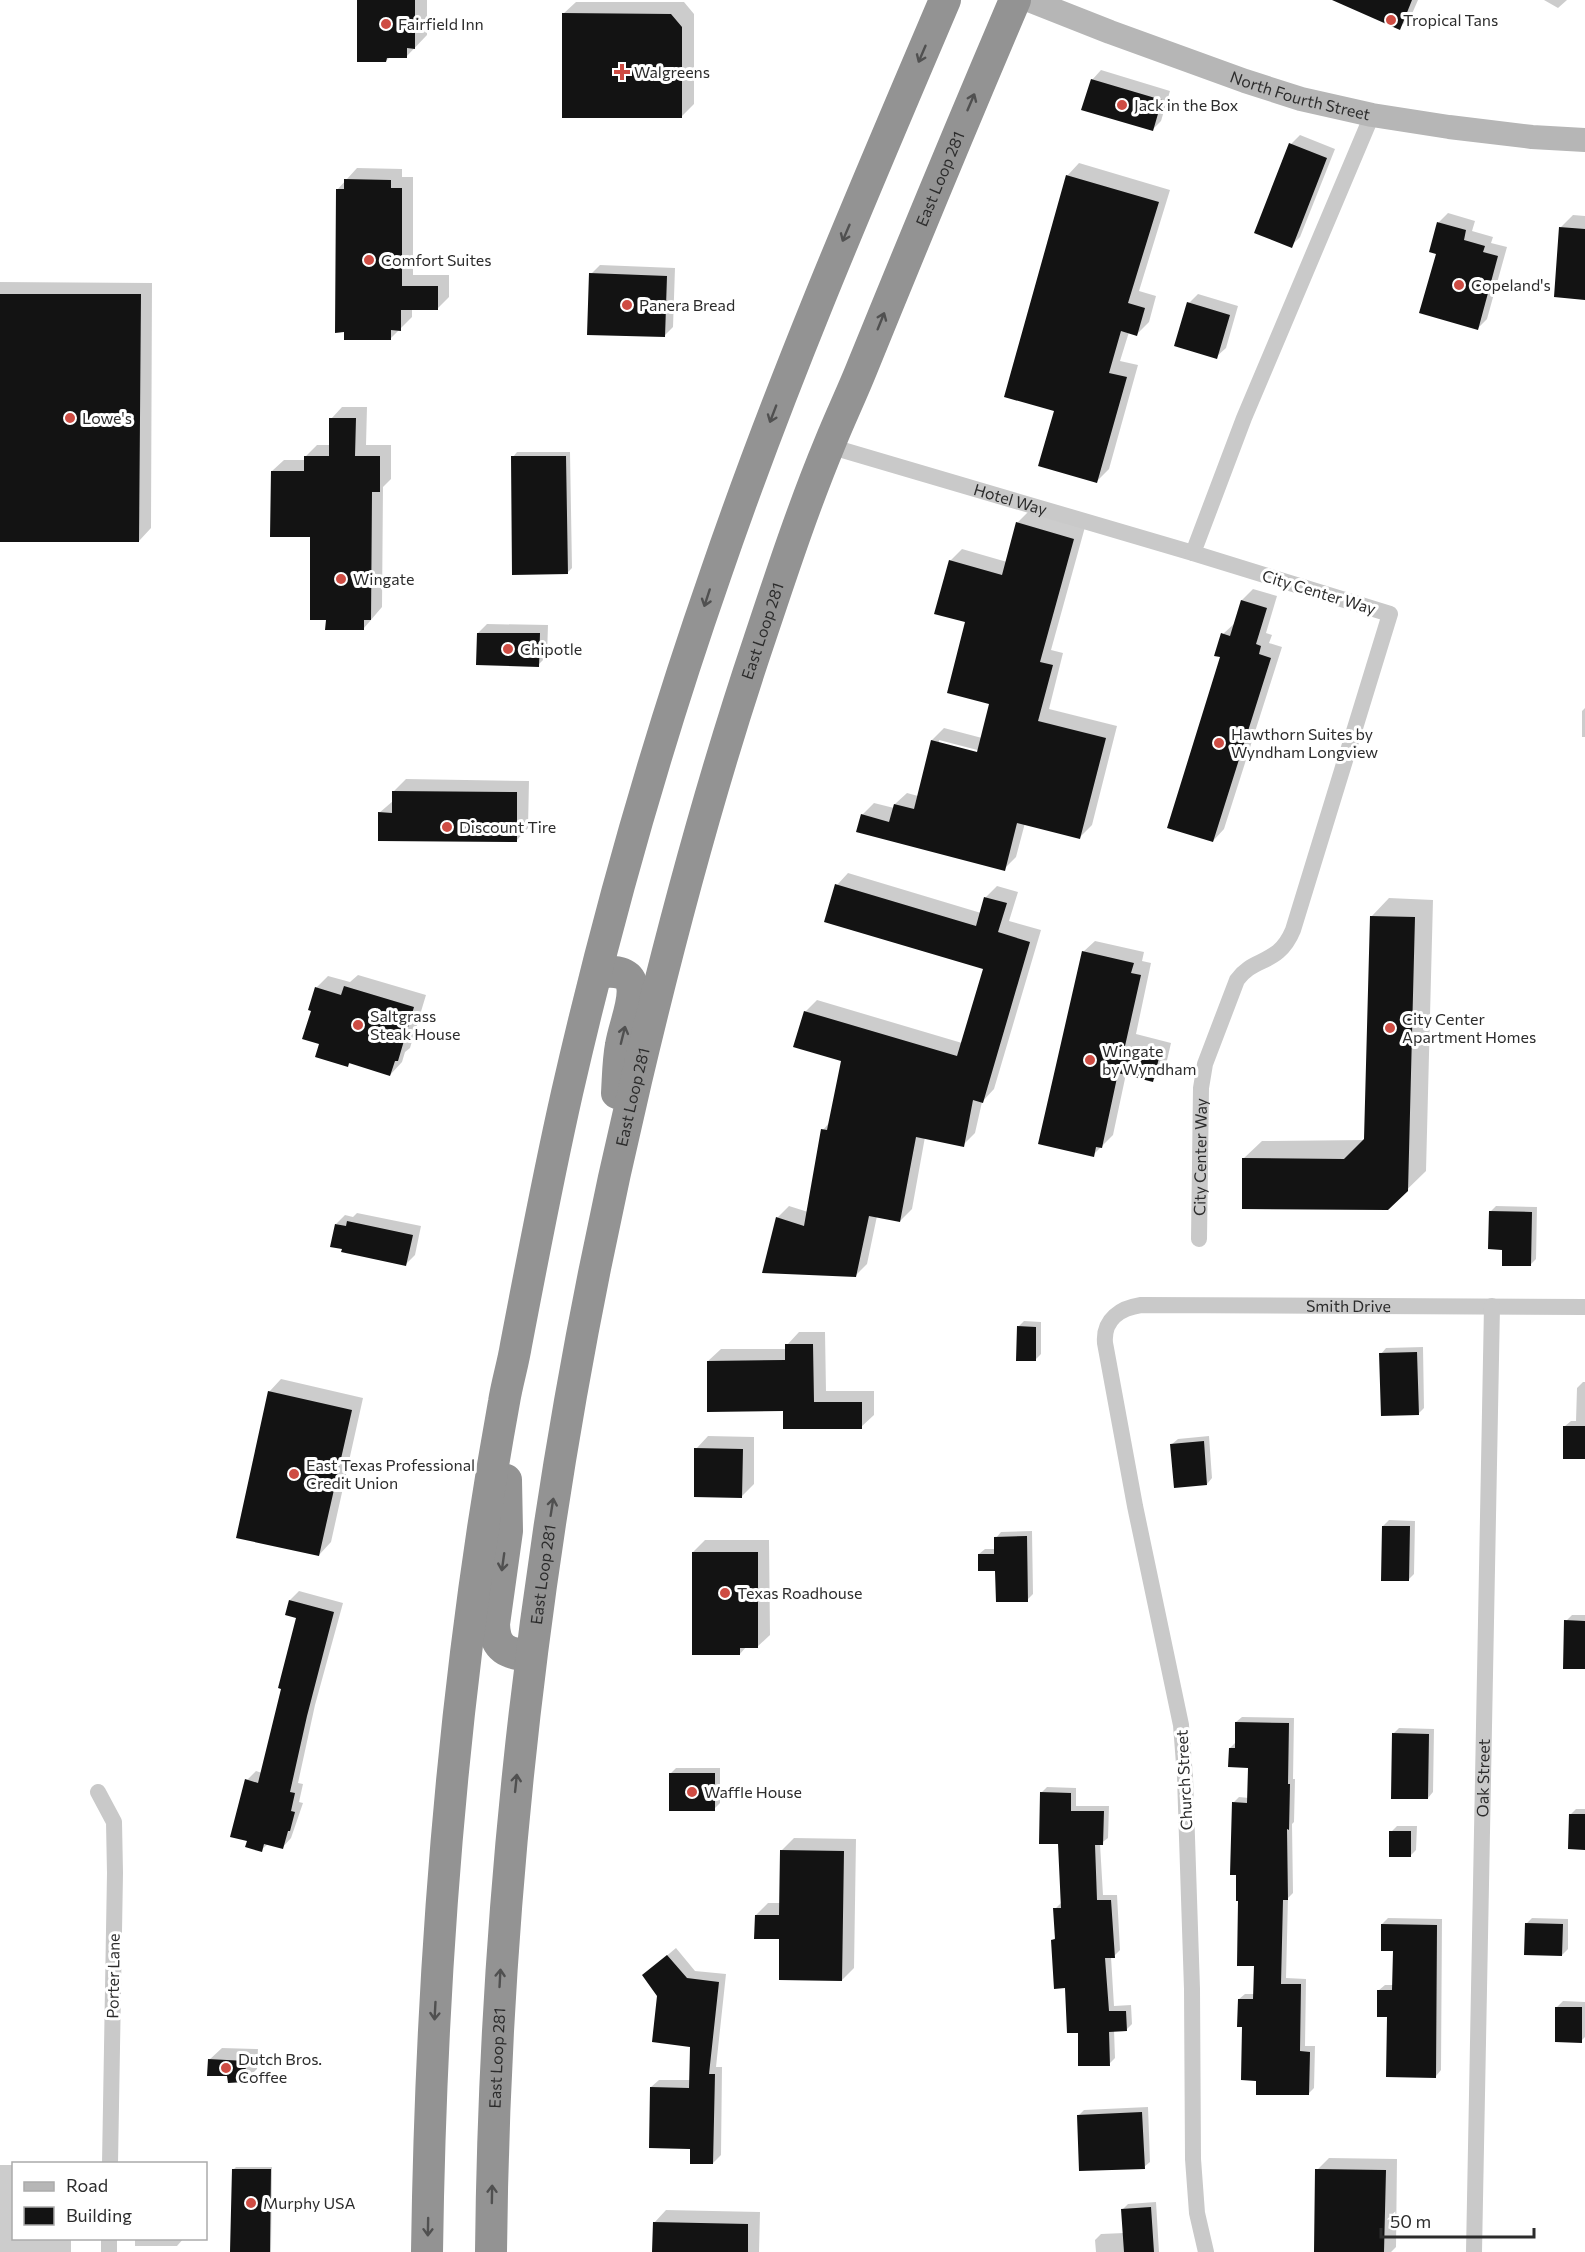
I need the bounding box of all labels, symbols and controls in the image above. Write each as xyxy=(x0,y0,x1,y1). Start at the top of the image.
place label: Tropical Tans xyxy=(1403,10,1498,29)
marker: Tropical Tans xyxy=(1384,13,1398,27)
place label: Fairfield Inn xyxy=(398,14,484,33)
marker: Fairfield Inn xyxy=(379,17,393,31)
one-way arrow xyxy=(916,44,927,63)
place label: Walgreens xyxy=(634,62,710,81)
marker: Walgreens xyxy=(615,65,629,79)
street label: North Fourth Street xyxy=(1228,66,1373,123)
one-way arrow xyxy=(966,93,978,111)
place label: Jack in the Box xyxy=(1134,95,1239,114)
marker: Jack in the Box xyxy=(1115,98,1129,112)
street label: East Loop 281 xyxy=(911,128,968,229)
one-way arrow xyxy=(840,224,851,242)
place label: Comfort Suites xyxy=(381,250,492,269)
marker: Comfort Suites xyxy=(362,253,376,267)
place label: Copeland's xyxy=(1471,275,1551,294)
marker: Copeland's xyxy=(1452,278,1466,292)
place label: Panera Bread xyxy=(639,295,735,314)
marker: Panera Bread xyxy=(620,298,634,312)
one-way arrow xyxy=(876,312,887,330)
one-way arrow xyxy=(767,404,778,423)
place label: Lowe's xyxy=(82,408,132,427)
marker: Lowe's xyxy=(63,411,77,425)
street label: Hotel Way xyxy=(972,479,1049,519)
street label: City Center Way xyxy=(1260,565,1378,618)
place label: Wingate xyxy=(353,569,414,588)
marker: Wingate xyxy=(334,572,348,586)
street label: East Loop 281 xyxy=(737,580,787,682)
one-way arrow xyxy=(701,588,712,607)
place label: Chipotle xyxy=(520,639,582,658)
marker: Chipotle xyxy=(501,642,515,656)
place label: Hawthorn Suites by Wyndham Longview xyxy=(1231,724,1378,761)
marker: Hawthorn Suites by Wyndham Longview xyxy=(1212,736,1226,750)
place label: Discount Tire xyxy=(459,817,556,836)
marker: Discount Tire xyxy=(440,820,454,834)
place label: Saltgrass Steak House xyxy=(370,1006,460,1043)
place label: City Center Apartment Homes xyxy=(1402,1009,1536,1046)
marker: Saltgrass Steak House xyxy=(351,1018,365,1032)
marker: City Center Apartment Homes xyxy=(1383,1021,1397,1035)
one-way arrow xyxy=(618,1026,630,1045)
place label: Wingate by Wyndham xyxy=(1102,1041,1197,1078)
street label: East Loop 281 xyxy=(611,1045,653,1148)
marker: Wingate by Wyndham xyxy=(1083,1053,1097,1067)
street label: City Center Way xyxy=(1189,1098,1210,1216)
street label: Smith Drive xyxy=(1306,1296,1391,1315)
place label: East Texas Professional Credit Union xyxy=(306,1455,475,1492)
marker: East Texas Professional Credit Union xyxy=(287,1467,301,1481)
one-way arrow xyxy=(547,1497,558,1517)
street label: East Loop 281 xyxy=(526,1523,559,1626)
one-way arrow xyxy=(497,1551,508,1571)
place label: Texas Roadhouse xyxy=(737,1583,862,1602)
marker: Texas Roadhouse xyxy=(718,1586,732,1600)
street label: Church Street xyxy=(1171,1729,1196,1831)
street label: Oak Street xyxy=(1472,1738,1493,1817)
one-way arrow xyxy=(511,1774,522,1794)
place label: Waffle House xyxy=(704,1782,802,1801)
marker: Waffle House xyxy=(685,1785,699,1799)
street label: Porter Lane xyxy=(102,1933,123,2019)
one-way arrow xyxy=(495,1968,506,1988)
one-way arrow xyxy=(429,2000,440,2020)
street label: East Loop 281 xyxy=(484,2007,508,2109)
place label: Dutch Bros. Coffee xyxy=(238,2049,322,2086)
marker: Dutch Bros. Coffee xyxy=(219,2061,233,2075)
legend xyxy=(12,2162,207,2240)
text: Road xyxy=(66,2174,108,2196)
one-way arrow xyxy=(486,2184,498,2204)
place label: Murphy USA xyxy=(263,2193,356,2212)
marker: Murphy USA xyxy=(244,2196,258,2210)
scale bar xyxy=(1381,2201,1534,2239)
text: Building xyxy=(66,2204,132,2226)
text: 50 m xyxy=(1390,2210,1431,2232)
one-way arrow xyxy=(422,2216,434,2236)

